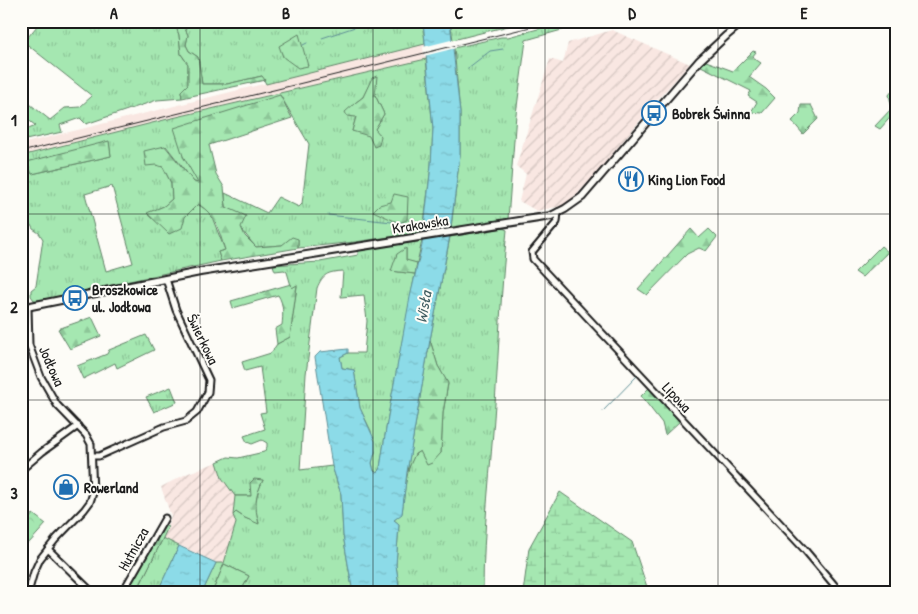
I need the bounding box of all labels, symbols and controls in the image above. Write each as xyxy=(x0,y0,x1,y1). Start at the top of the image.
text: A xyxy=(110,2,118,24)
text: B xyxy=(282,2,290,24)
text: C xyxy=(455,2,464,24)
text: D xyxy=(628,2,636,24)
text: E xyxy=(800,2,808,24)
bus stop icon: Bobrek Świnna xyxy=(641,100,667,126)
place label: Bobrek Świnna xyxy=(672,103,750,124)
text: 1 xyxy=(11,109,17,131)
restaurant icon: King Lion Food xyxy=(618,166,644,192)
place label: King Lion Food xyxy=(648,169,725,191)
street label: Krakowska xyxy=(390,209,450,239)
place label: Broszkowice ul. Jodłowa xyxy=(92,279,158,317)
bus stop icon: Broszkowice ul. Jodłowa xyxy=(62,285,88,311)
water label: Wisła xyxy=(409,288,437,325)
text: 2 xyxy=(10,296,18,318)
street label: Świerkowa xyxy=(182,310,224,368)
street label: Jodłowa xyxy=(34,343,70,390)
street label: Lipowa xyxy=(658,377,696,417)
shop icon: Rowerland xyxy=(53,474,79,500)
place label: Rowerland xyxy=(84,477,138,498)
text: 3 xyxy=(10,482,18,504)
street label: Hutnicza xyxy=(113,524,153,574)

